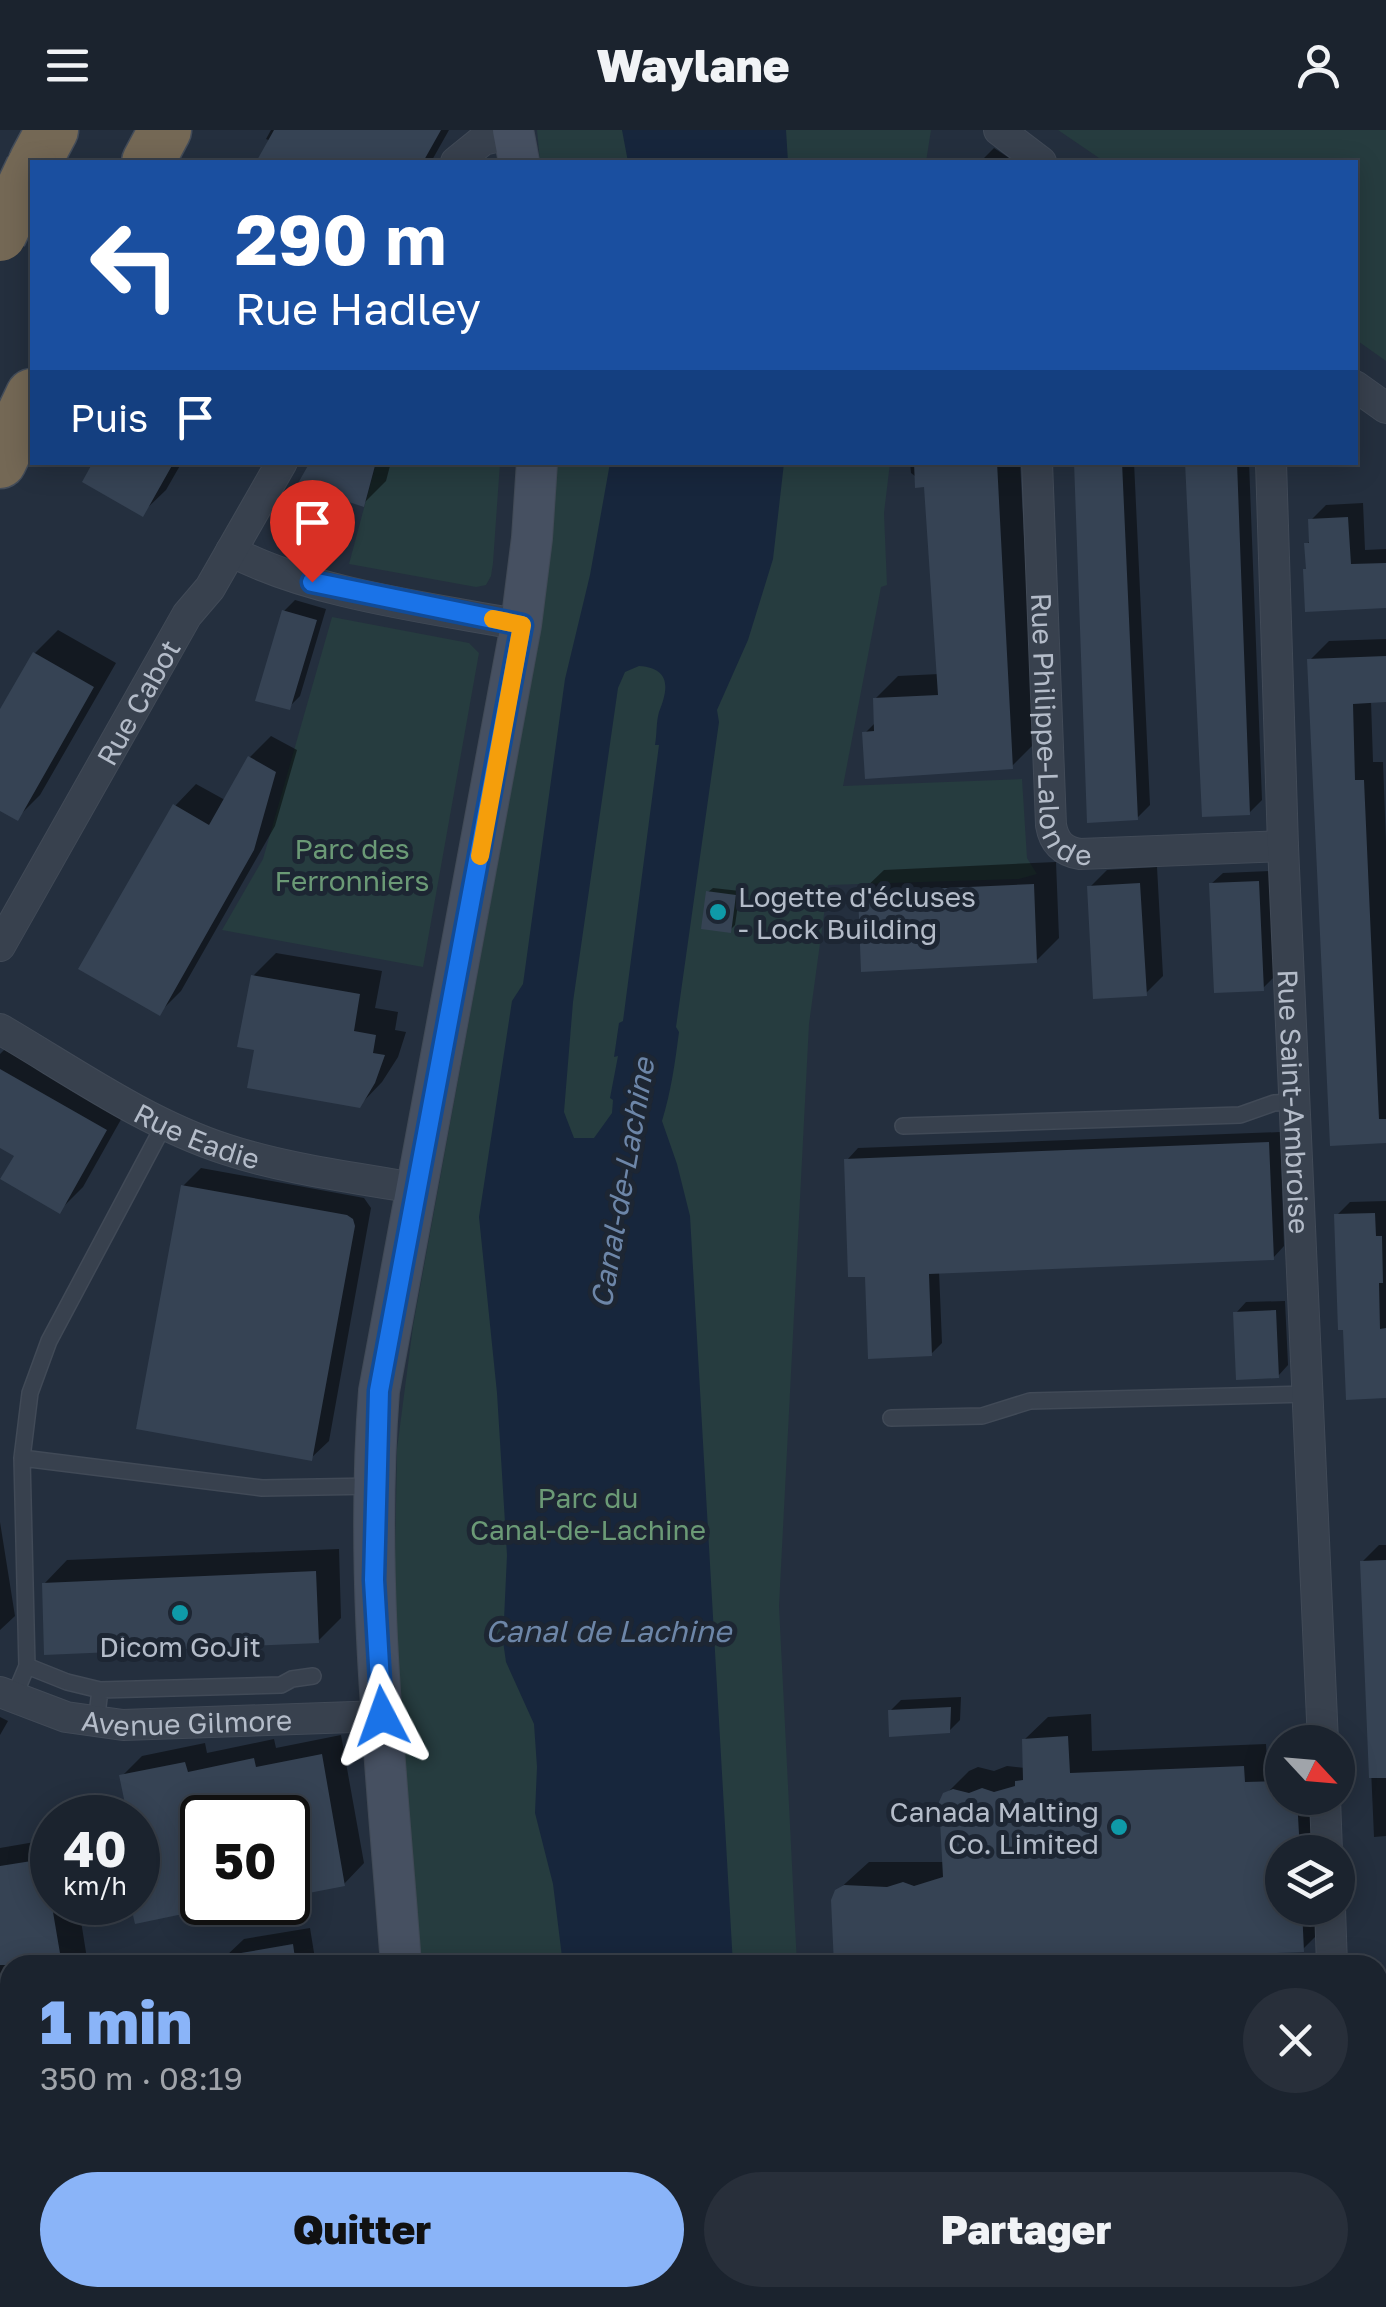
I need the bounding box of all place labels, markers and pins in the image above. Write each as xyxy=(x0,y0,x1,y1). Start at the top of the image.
pin xyxy=(270,480,355,583)
place label: Logette d'écluses - Lock Building xyxy=(738,880,976,945)
marker: Logette d'écluses - Lock Building xyxy=(707,901,729,923)
marker: Dicom GoJit xyxy=(169,1602,191,1624)
place label: Dicom GoJit xyxy=(99,1630,261,1663)
place label: Canada Malting Co. Limited xyxy=(890,1795,1099,1860)
marker: Canada Malting Co. Limited xyxy=(1108,1816,1130,1838)

